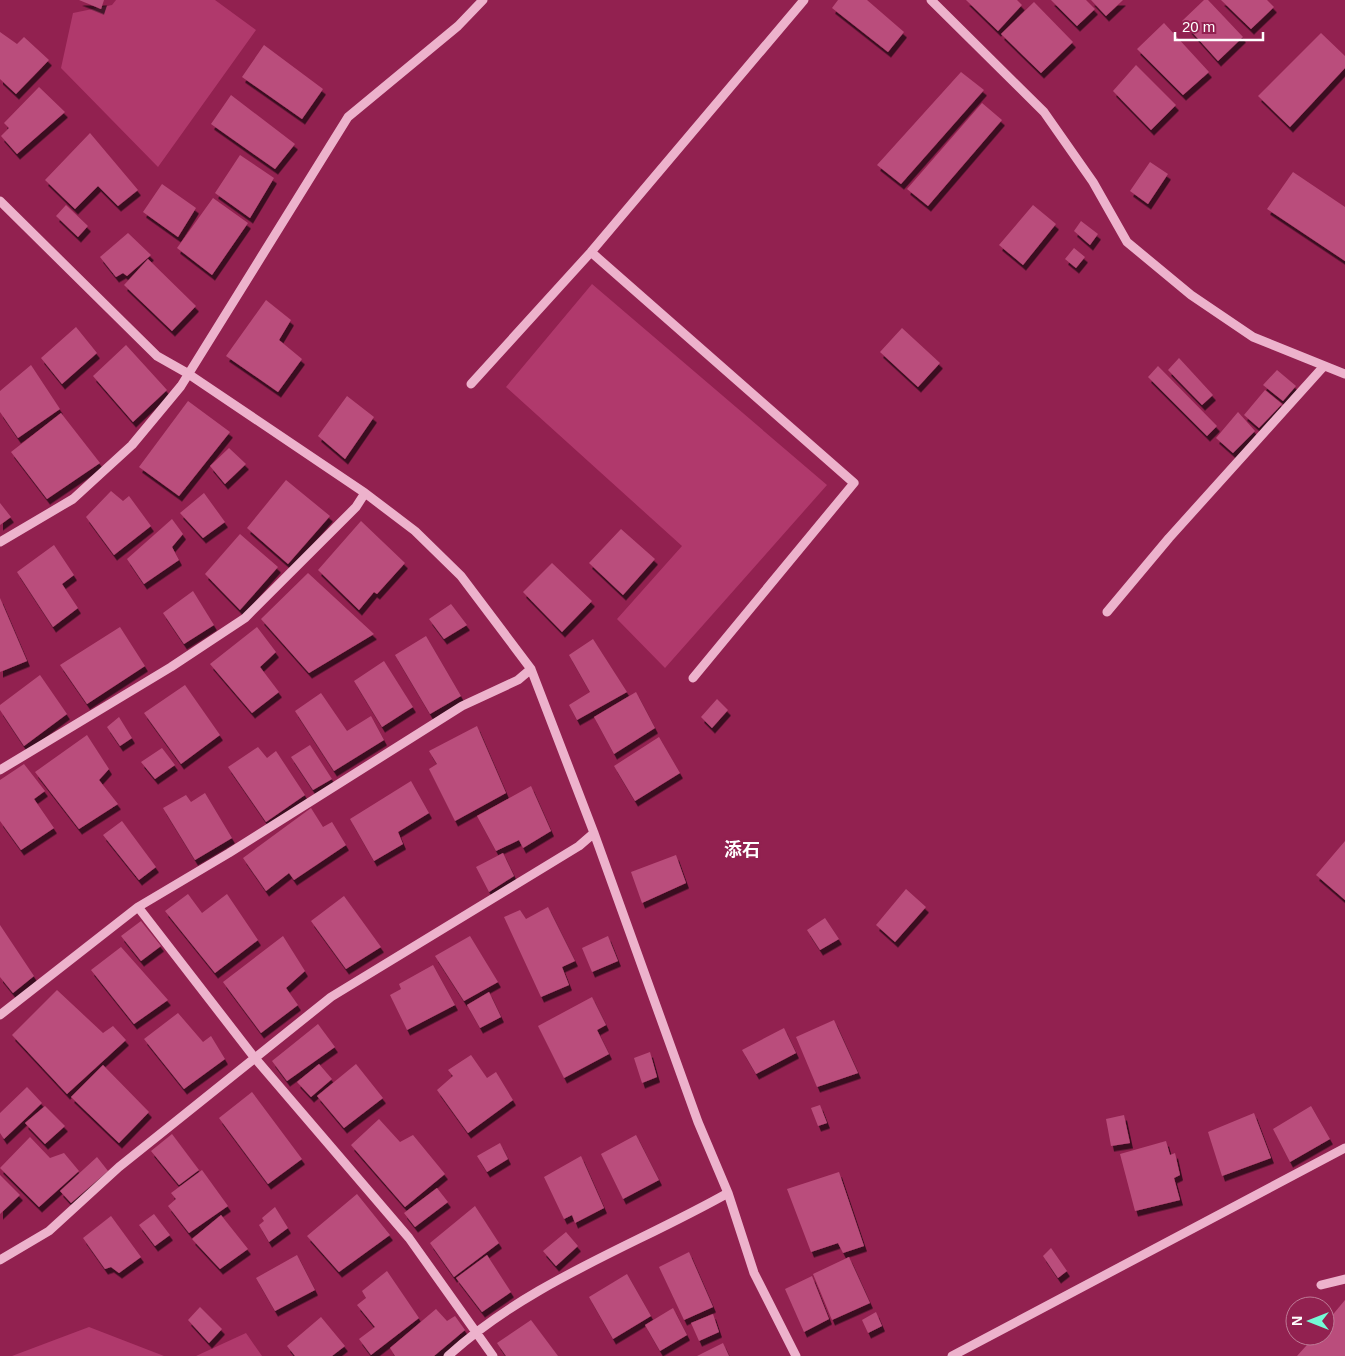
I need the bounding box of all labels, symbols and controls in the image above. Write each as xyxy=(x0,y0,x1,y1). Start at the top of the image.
scale bar xyxy=(1175,10,1262,42)
text: 20 m xyxy=(1182,18,1215,35)
district label: 添石 xyxy=(724,840,760,860)
north arrow xyxy=(1285,1296,1335,1346)
text: N xyxy=(1289,1316,1305,1326)

